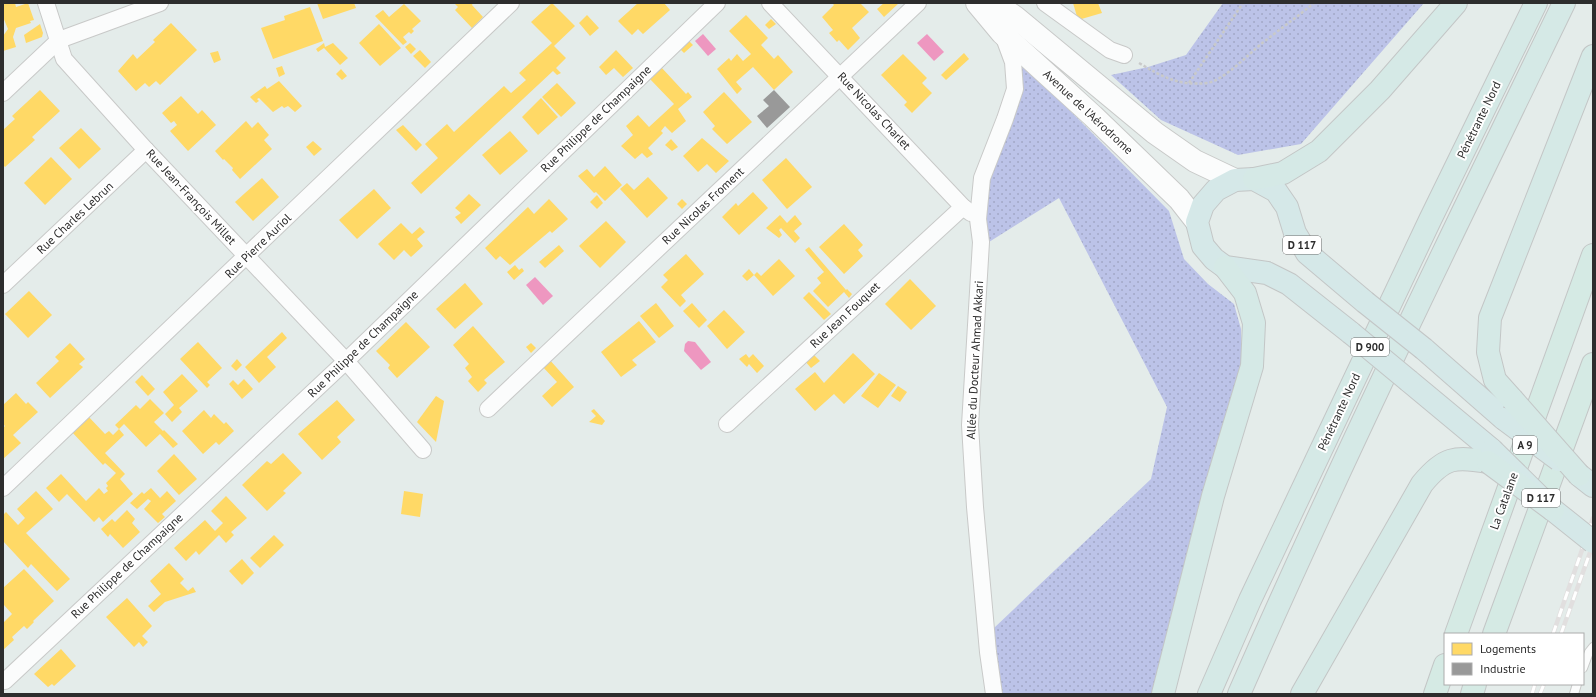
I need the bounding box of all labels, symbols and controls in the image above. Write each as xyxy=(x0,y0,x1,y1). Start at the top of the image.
street label: Rue Philippe de Champaigne xyxy=(537,62,654,175)
street label: Avenue de l'Aérodrome xyxy=(1040,66,1136,157)
street label: Rue Nicolas Charlet xyxy=(835,69,914,153)
street label: Pénétrante Nord xyxy=(1453,79,1504,161)
street label: Rue Jean-François Millet xyxy=(143,146,239,247)
street label: Rue Nicolas Froment xyxy=(659,164,747,247)
street label: Rue Charles Lebrun xyxy=(33,178,116,257)
street label: Rue Pierre Auriol xyxy=(221,210,294,281)
road number: D 117 xyxy=(1283,236,1321,254)
street label: Rue Jean Fouquet xyxy=(807,278,883,351)
street label: Allée du Docteur Ahmad Akkari xyxy=(963,280,986,440)
street label: Rue Philippe de Champaigne xyxy=(304,287,421,400)
road number: D 900 xyxy=(1351,338,1389,356)
street label: Pénétrante Nord xyxy=(1314,371,1363,453)
road number: A 9 xyxy=(1513,436,1537,454)
street label: La Catalane xyxy=(1486,470,1521,532)
road number: D 117 xyxy=(1522,489,1560,507)
street label: Rue Philippe de Champaigne xyxy=(67,510,186,622)
legend xyxy=(1444,633,1584,685)
text: Logements xyxy=(1480,641,1536,656)
text: Industrie xyxy=(1480,661,1526,676)

